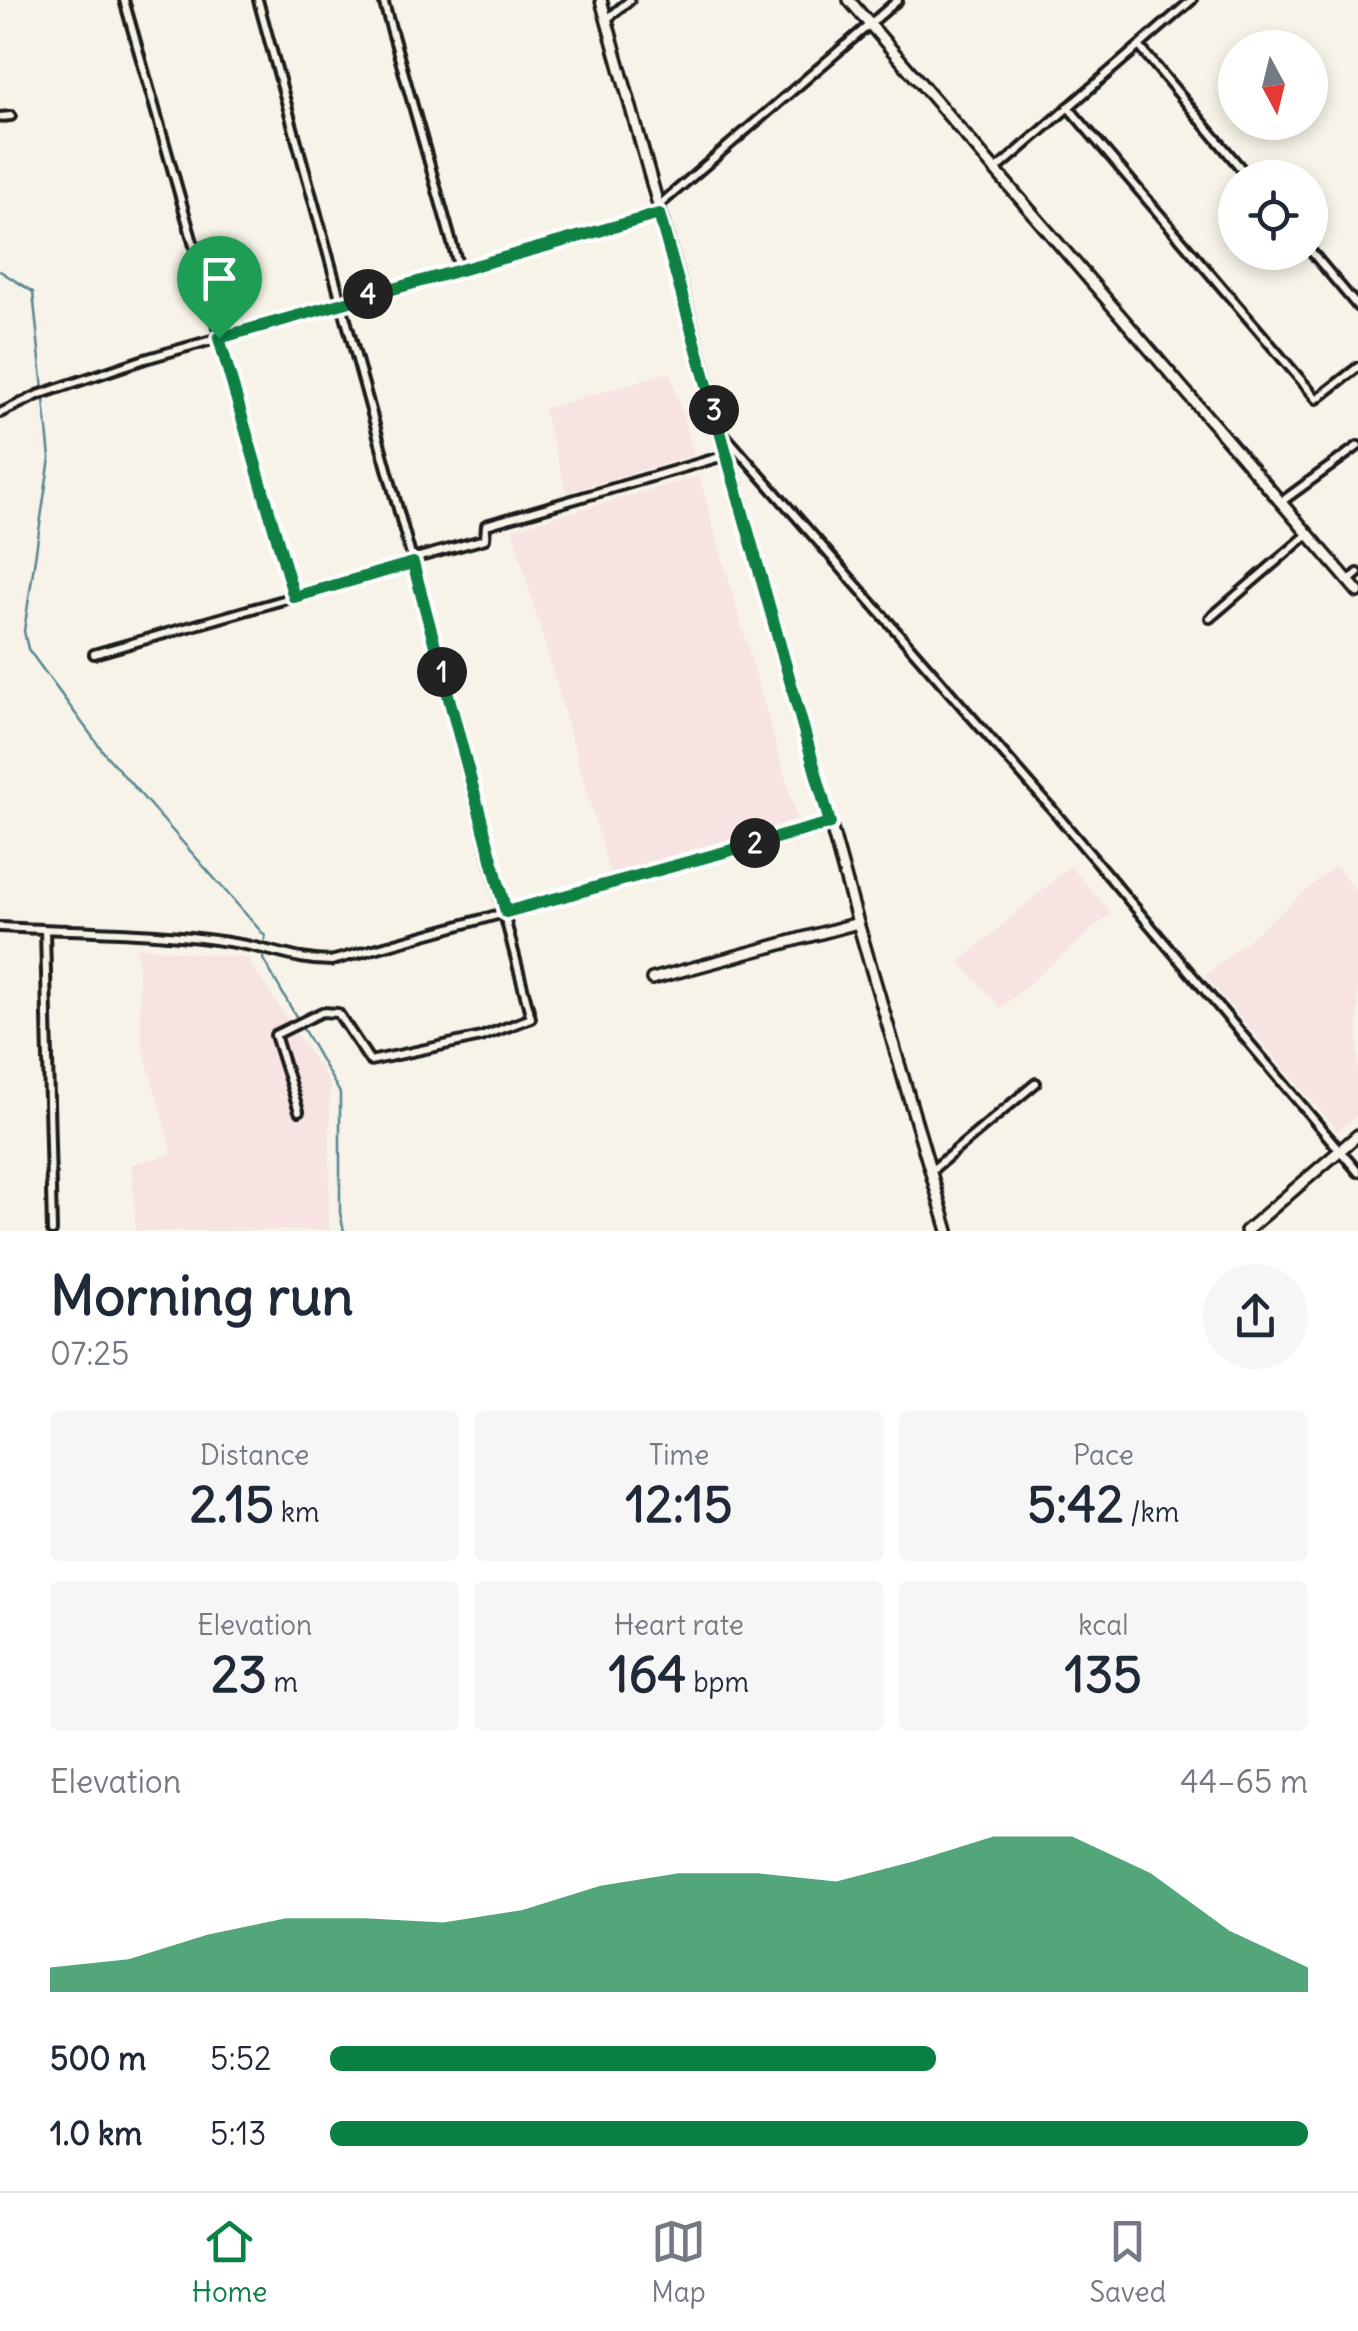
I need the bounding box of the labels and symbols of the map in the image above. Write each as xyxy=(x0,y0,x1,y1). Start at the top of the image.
north arrow xyxy=(1218,30,1328,140)
pin xyxy=(177,236,262,339)
pin: 4 xyxy=(343,269,393,319)
pin: 3 xyxy=(689,385,739,435)
pin: 1 xyxy=(417,647,467,697)
pin: 2 xyxy=(730,818,780,868)

